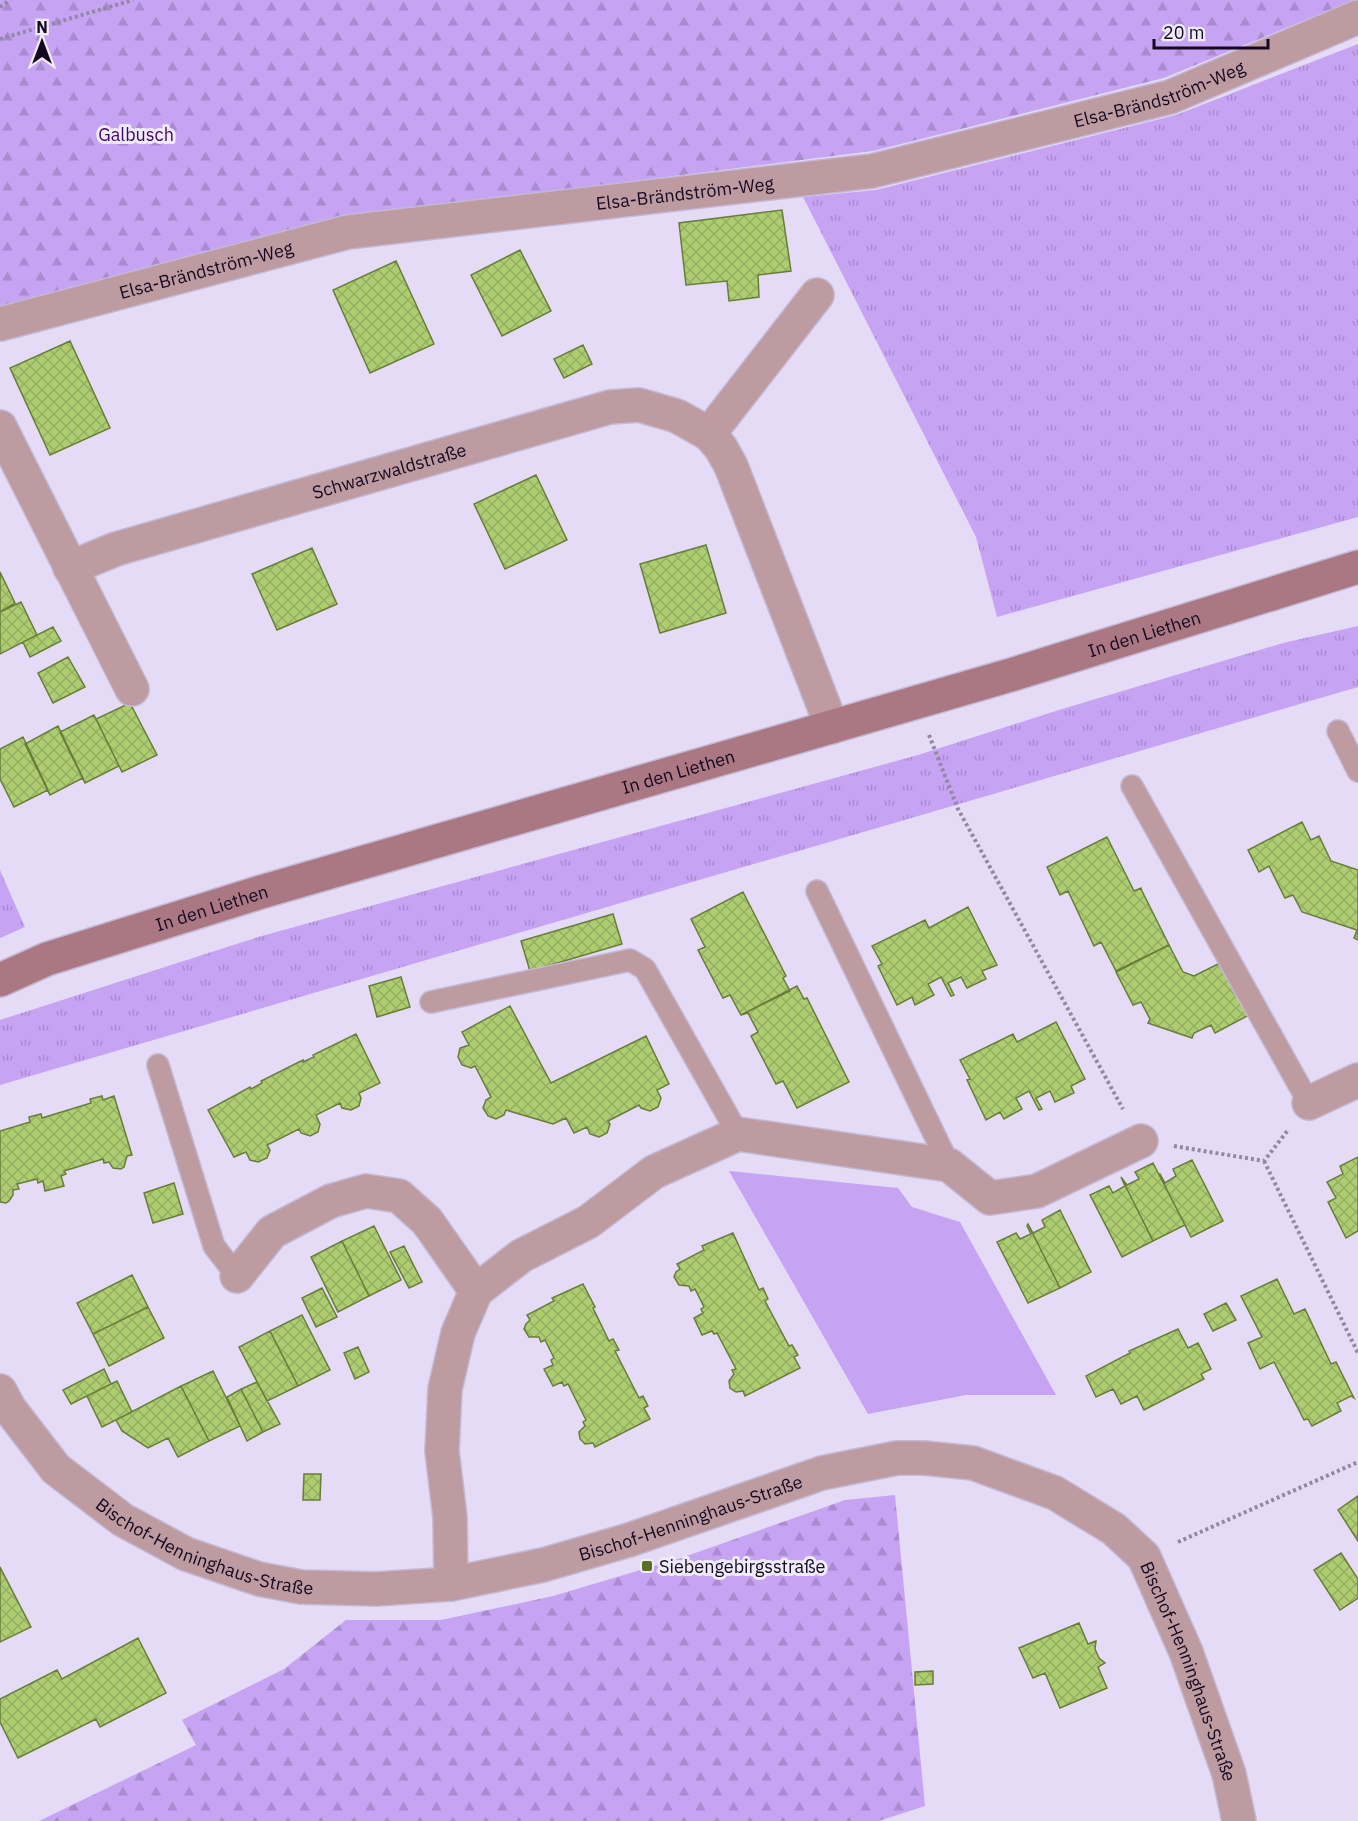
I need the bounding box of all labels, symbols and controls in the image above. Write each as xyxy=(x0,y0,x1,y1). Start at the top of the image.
north arrow xyxy=(12,12,72,72)
scale bar xyxy=(1154,12,1268,50)
text: N xyxy=(36,17,48,37)
text: 20 m xyxy=(1163,21,1205,44)
street label: Elsa-Brändström-Weg xyxy=(1071,55,1249,132)
park label: Galbusch xyxy=(98,123,174,146)
street label: Elsa-Brändström-Weg xyxy=(595,171,776,215)
street label: Elsa-Brändström-Weg xyxy=(116,235,296,304)
street label: Schwarzwaldstraße xyxy=(310,437,469,504)
street label: In den Liethen xyxy=(1085,605,1203,662)
street label: In den Liethen xyxy=(619,744,737,798)
street label: In den Liethen xyxy=(153,879,271,936)
street label: Bischof-Henninghaus-Straße xyxy=(576,1469,805,1566)
street label: Bischof-Henninghaus-Straße xyxy=(92,1492,314,1599)
place label: Siebengebirgsstraße xyxy=(659,1555,826,1578)
street label: Bischof-Henninghaus-Straße xyxy=(1136,1557,1242,1783)
marker: Siebengebirgsstraße xyxy=(640,1559,654,1573)

